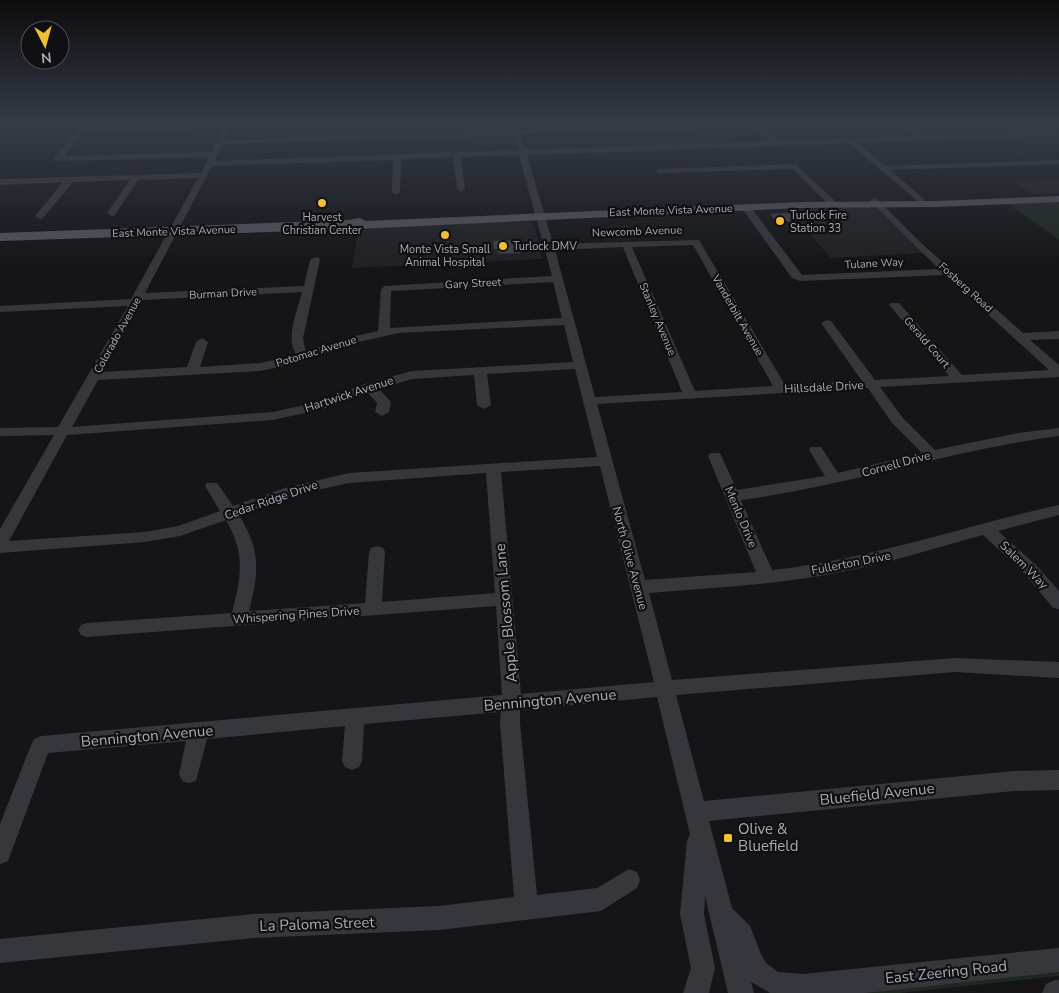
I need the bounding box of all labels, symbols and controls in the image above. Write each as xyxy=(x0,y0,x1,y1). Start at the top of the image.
north arrow xyxy=(20,20,70,70)
text: N xyxy=(40,47,53,67)
marker: Harvest Christian Center xyxy=(316,197,328,209)
street label: East Monte Vista Avenue xyxy=(609,201,733,220)
place label: Turlock Fire Station 33 xyxy=(790,208,847,236)
place label: Harvest Christian Center xyxy=(282,210,362,238)
marker: Turlock Fire Station 33 xyxy=(774,215,786,227)
street label: East Monte Vista Avenue xyxy=(112,222,236,241)
street label: Newcomb Avenue xyxy=(592,222,683,241)
marker: Monte Vista Small Animal Hospital xyxy=(439,229,451,241)
place label: Turlock DMV xyxy=(513,239,577,254)
marker: Turlock DMV xyxy=(497,240,509,252)
place label: Monte Vista Small Animal Hospital xyxy=(400,242,491,270)
street label: Tulane Way xyxy=(844,254,904,273)
street label: Fosberg Road xyxy=(935,259,996,316)
street label: Vanderbilt Avenue xyxy=(708,271,767,359)
street label: Gary Street xyxy=(444,275,502,292)
street label: Stanley Avenue xyxy=(635,281,680,358)
street label: Burman Drive xyxy=(189,284,257,303)
street label: Colorado Avenue xyxy=(90,294,145,376)
street label: Gerald Court xyxy=(900,313,953,371)
street label: Potomac Avenue xyxy=(274,332,358,371)
street label: Hartwick Avenue xyxy=(302,372,396,416)
street label: Hillsdale Drive xyxy=(784,377,864,397)
street label: Cornell Drive xyxy=(860,447,932,481)
street label: Cedar Ridge Drive xyxy=(222,477,320,523)
street label: Menlo Drive xyxy=(721,484,761,550)
street label: North Olive Avenue xyxy=(609,505,651,611)
street label: Salem Way xyxy=(996,537,1052,593)
street label: Apple Blossom Lane xyxy=(490,543,522,683)
street label: Fullerton Drive xyxy=(810,547,892,579)
street label: Whispering Pines Drive xyxy=(232,603,360,627)
street label: Bennington Avenue xyxy=(483,684,617,716)
street label: Bennington Avenue xyxy=(80,720,214,752)
street label: Bluefield Avenue xyxy=(819,778,935,810)
place label: Olive & Bluefield xyxy=(738,819,798,856)
marker: Olive & Bluefield xyxy=(722,832,734,844)
street label: La Paloma Street xyxy=(259,912,376,936)
street label: East Zeering Road xyxy=(884,956,1008,988)

